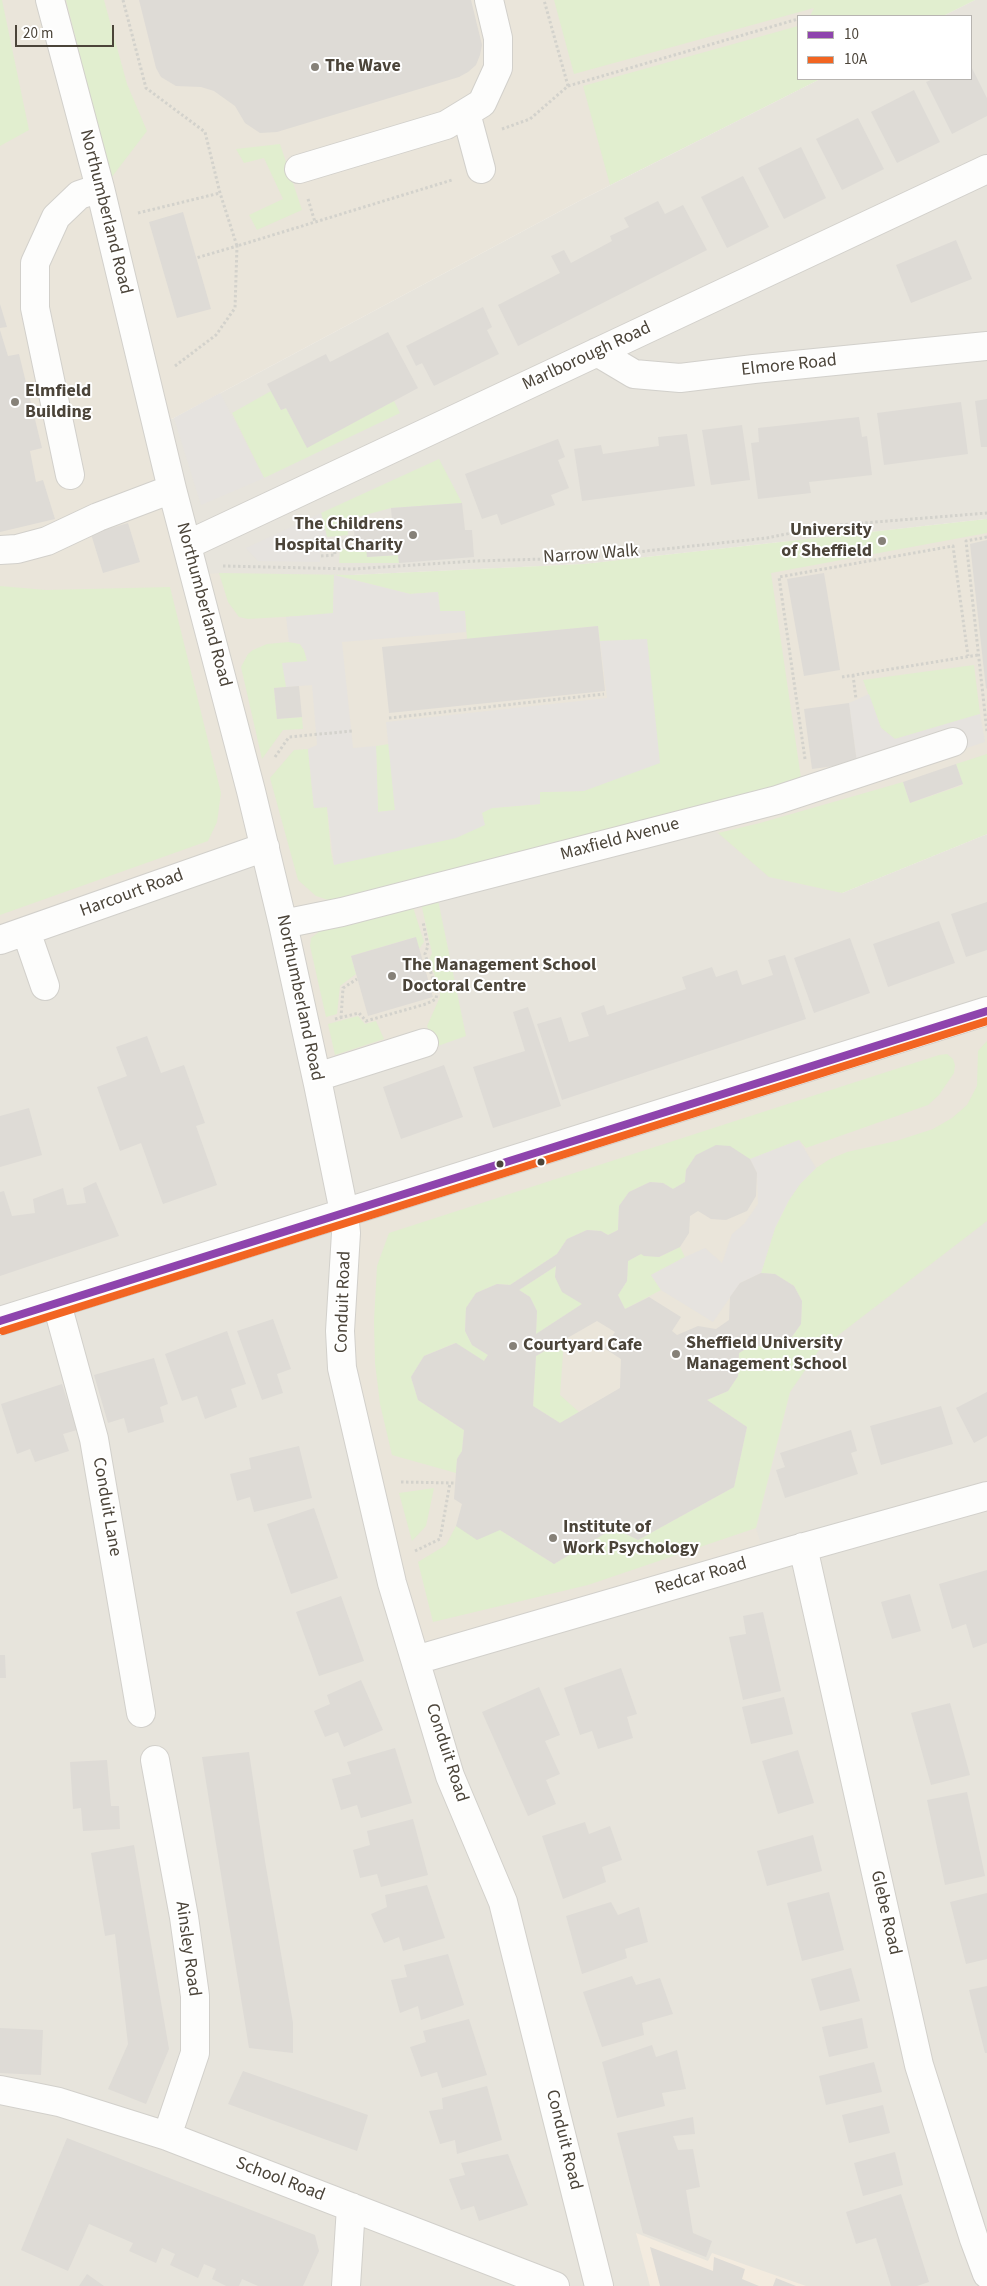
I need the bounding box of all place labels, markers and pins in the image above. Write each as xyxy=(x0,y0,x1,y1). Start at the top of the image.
place label: The Wave xyxy=(325,56,401,78)
marker: The Wave xyxy=(309,61,321,73)
place label: Elmfield Building xyxy=(25,381,91,424)
marker: Elmfield Building xyxy=(9,396,21,408)
place label: The Childrens Hospital Charity xyxy=(274,514,403,556)
place label: University of Sheffield xyxy=(781,520,872,562)
marker: The Childrens Hospital Charity xyxy=(407,529,419,541)
marker: University of Sheffield xyxy=(876,535,888,547)
place label: The Management School Doctoral Centre xyxy=(402,955,596,998)
marker: The Management School Doctoral Centre xyxy=(386,970,398,982)
unlabelled marker xyxy=(536,1157,546,1167)
unlabelled marker xyxy=(495,1159,505,1169)
place label: Sheffield University Management School xyxy=(686,1333,847,1376)
place label: Courtyard Cafe xyxy=(523,1335,642,1357)
marker: Courtyard Cafe xyxy=(507,1340,519,1352)
marker: Sheffield University Management School xyxy=(670,1348,682,1360)
place label: Institute of Work Psychology xyxy=(563,1517,699,1560)
marker: Institute of Work Psychology xyxy=(547,1532,559,1544)

